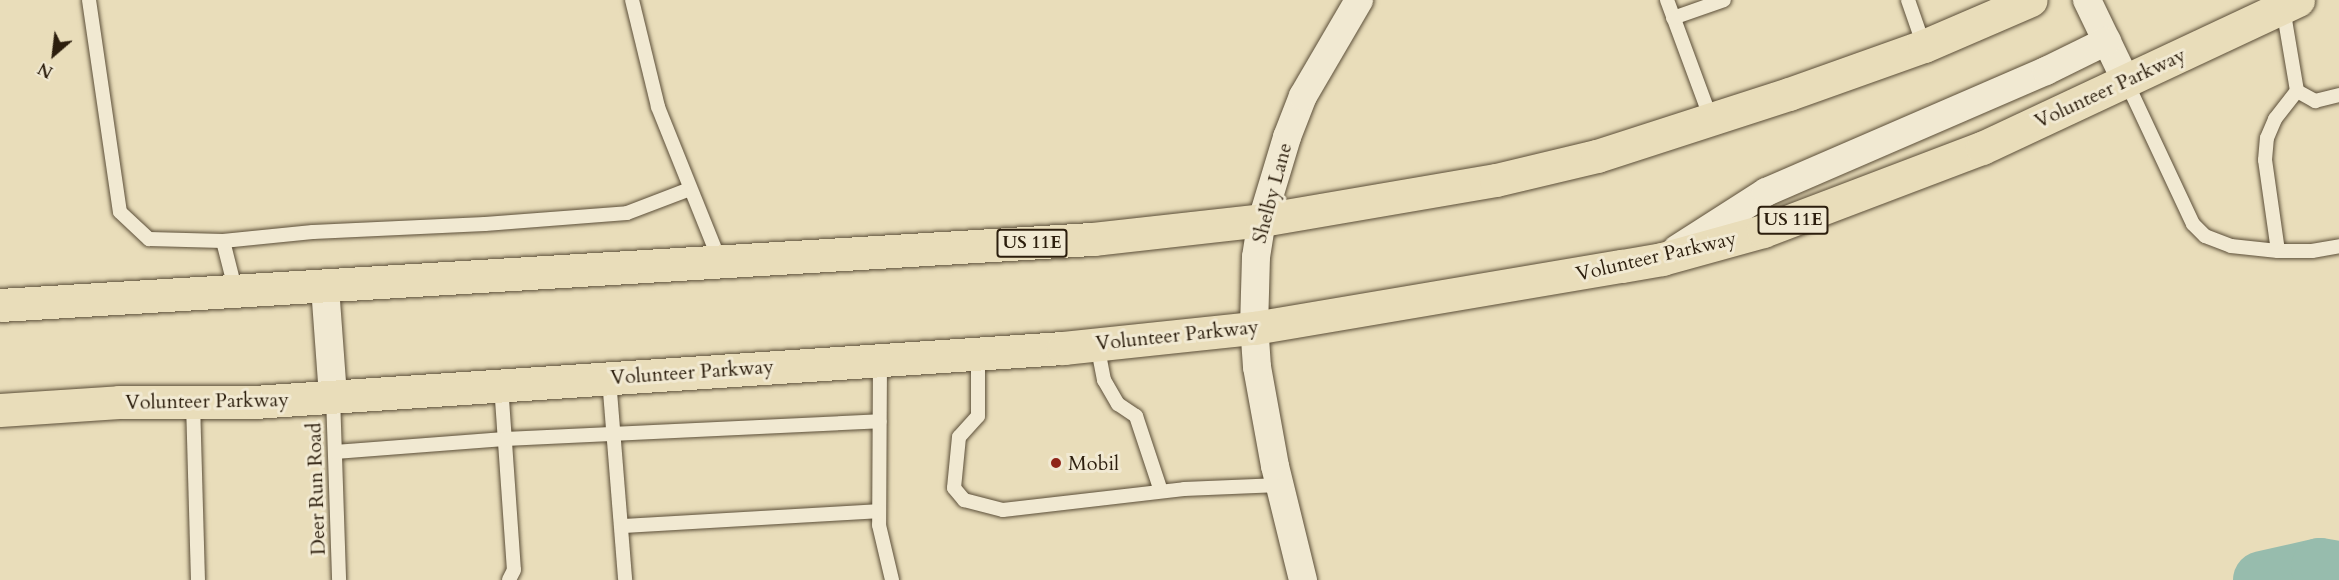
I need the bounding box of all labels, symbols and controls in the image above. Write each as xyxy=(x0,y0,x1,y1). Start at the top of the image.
north arrow xyxy=(24,24,84,84)
street label: Volunteer Parkway xyxy=(2031,43,2189,133)
text: N xyxy=(34,57,57,83)
street label: Shelby Lane xyxy=(1247,140,1297,246)
road number: US 11E xyxy=(1757,205,1829,235)
street label: Volunteer Parkway xyxy=(1574,226,1738,286)
road number: US 11E xyxy=(996,228,1068,258)
street label: Volunteer Parkway xyxy=(1094,315,1260,355)
street label: Volunteer Parkway xyxy=(609,354,775,390)
street label: Volunteer Parkway xyxy=(125,388,289,414)
street label: Deer Run Road xyxy=(302,422,330,556)
place label: Mobil xyxy=(1068,451,1119,475)
marker: Mobil xyxy=(1049,456,1063,470)

